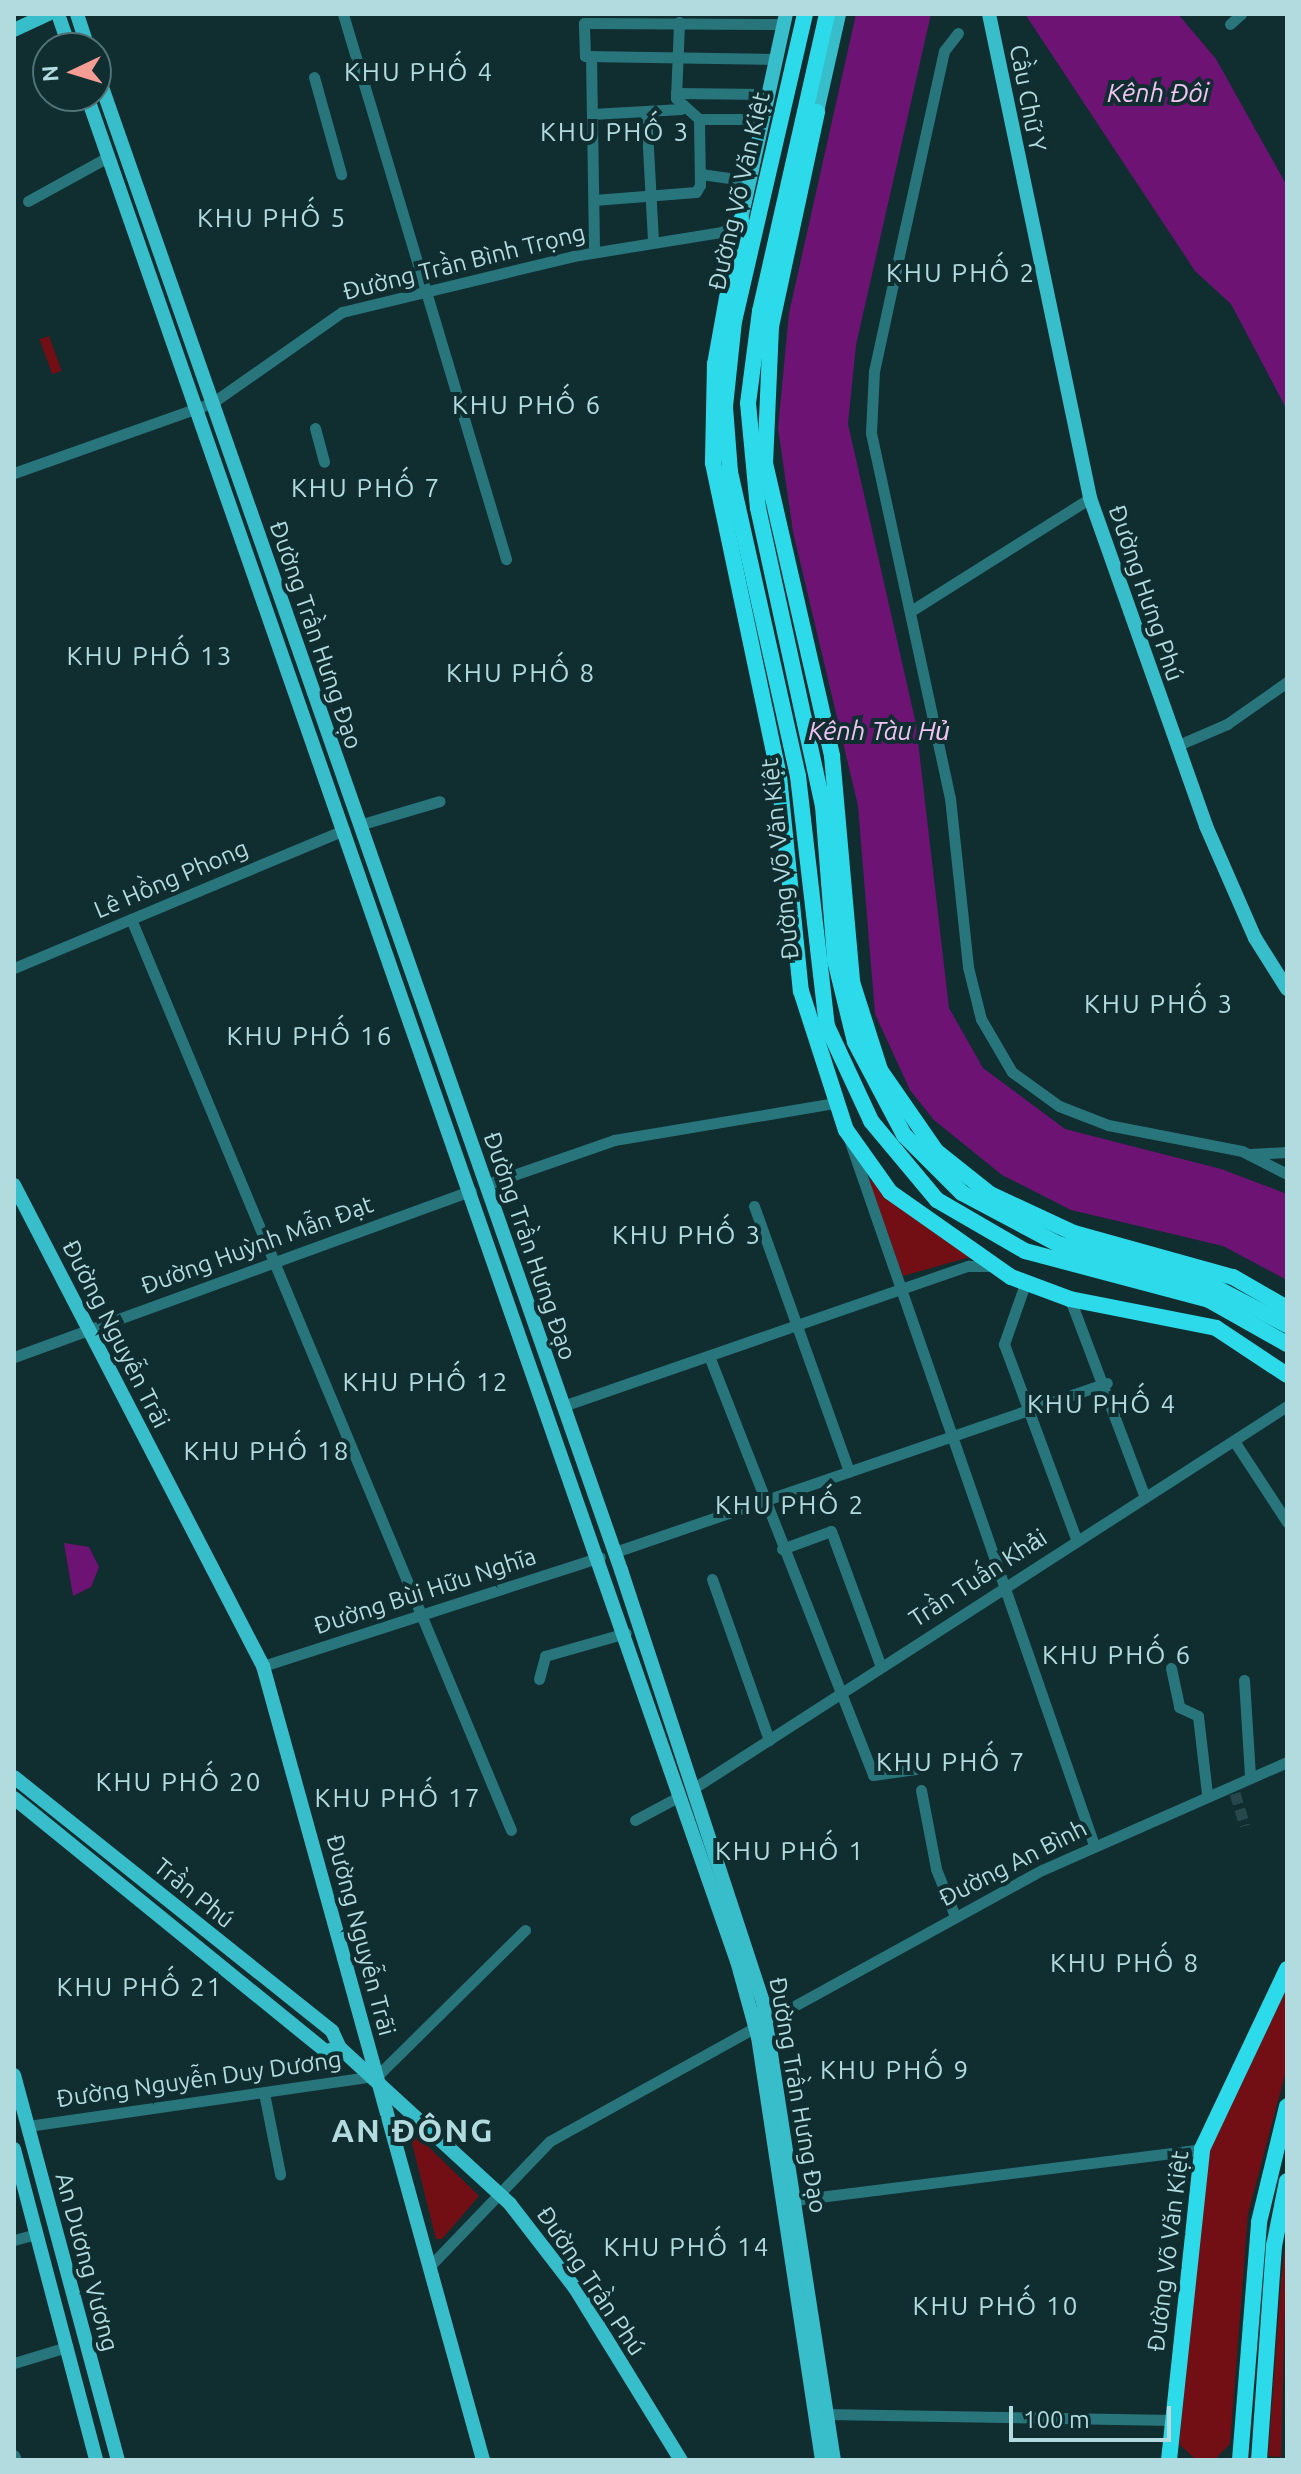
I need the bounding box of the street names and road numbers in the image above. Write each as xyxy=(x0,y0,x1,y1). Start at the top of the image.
street label: Cầu Chữ Y xyxy=(1004,42,1052,154)
street label: Đường Võ Văn Kiệt xyxy=(702,89,776,293)
street label: Đường Trần Bình Trọng xyxy=(340,218,588,306)
street label: Đường Hưng Phú xyxy=(1102,501,1190,685)
street label: Đường Trần Hưng Đạo xyxy=(263,517,369,753)
street label: Đường Võ Văn Kiệt xyxy=(755,757,805,961)
street label: Lê Hồng Phong xyxy=(90,834,252,924)
street label: Đường Trần Hưng Đạo xyxy=(477,1128,583,1364)
street label: Đường Huỳnh Mẫn Đạt xyxy=(137,1190,377,1300)
street label: Đường Nguyễn Trãi xyxy=(56,1235,176,1433)
street label: Trần Tuấn Khải xyxy=(904,1523,1052,1633)
street label: Đường Bùi Hữu Nghĩa xyxy=(310,1542,540,1640)
street label: Đường An Bình xyxy=(934,1813,1092,1913)
street label: Đường Nguyễn Trãi xyxy=(320,1831,402,2039)
street label: Trần Phú xyxy=(148,1852,240,1934)
street label: Đường Trần Hưng Đạo xyxy=(763,1975,833,2215)
street label: Đường Nguyễn Duy Dương xyxy=(55,2045,343,2113)
street label: Đường Võ Văn Kiệt xyxy=(1141,2149,1195,2353)
street label: An Dương Vương xyxy=(49,2170,125,2354)
street label: Đường Trần Phú xyxy=(531,2201,651,2361)

